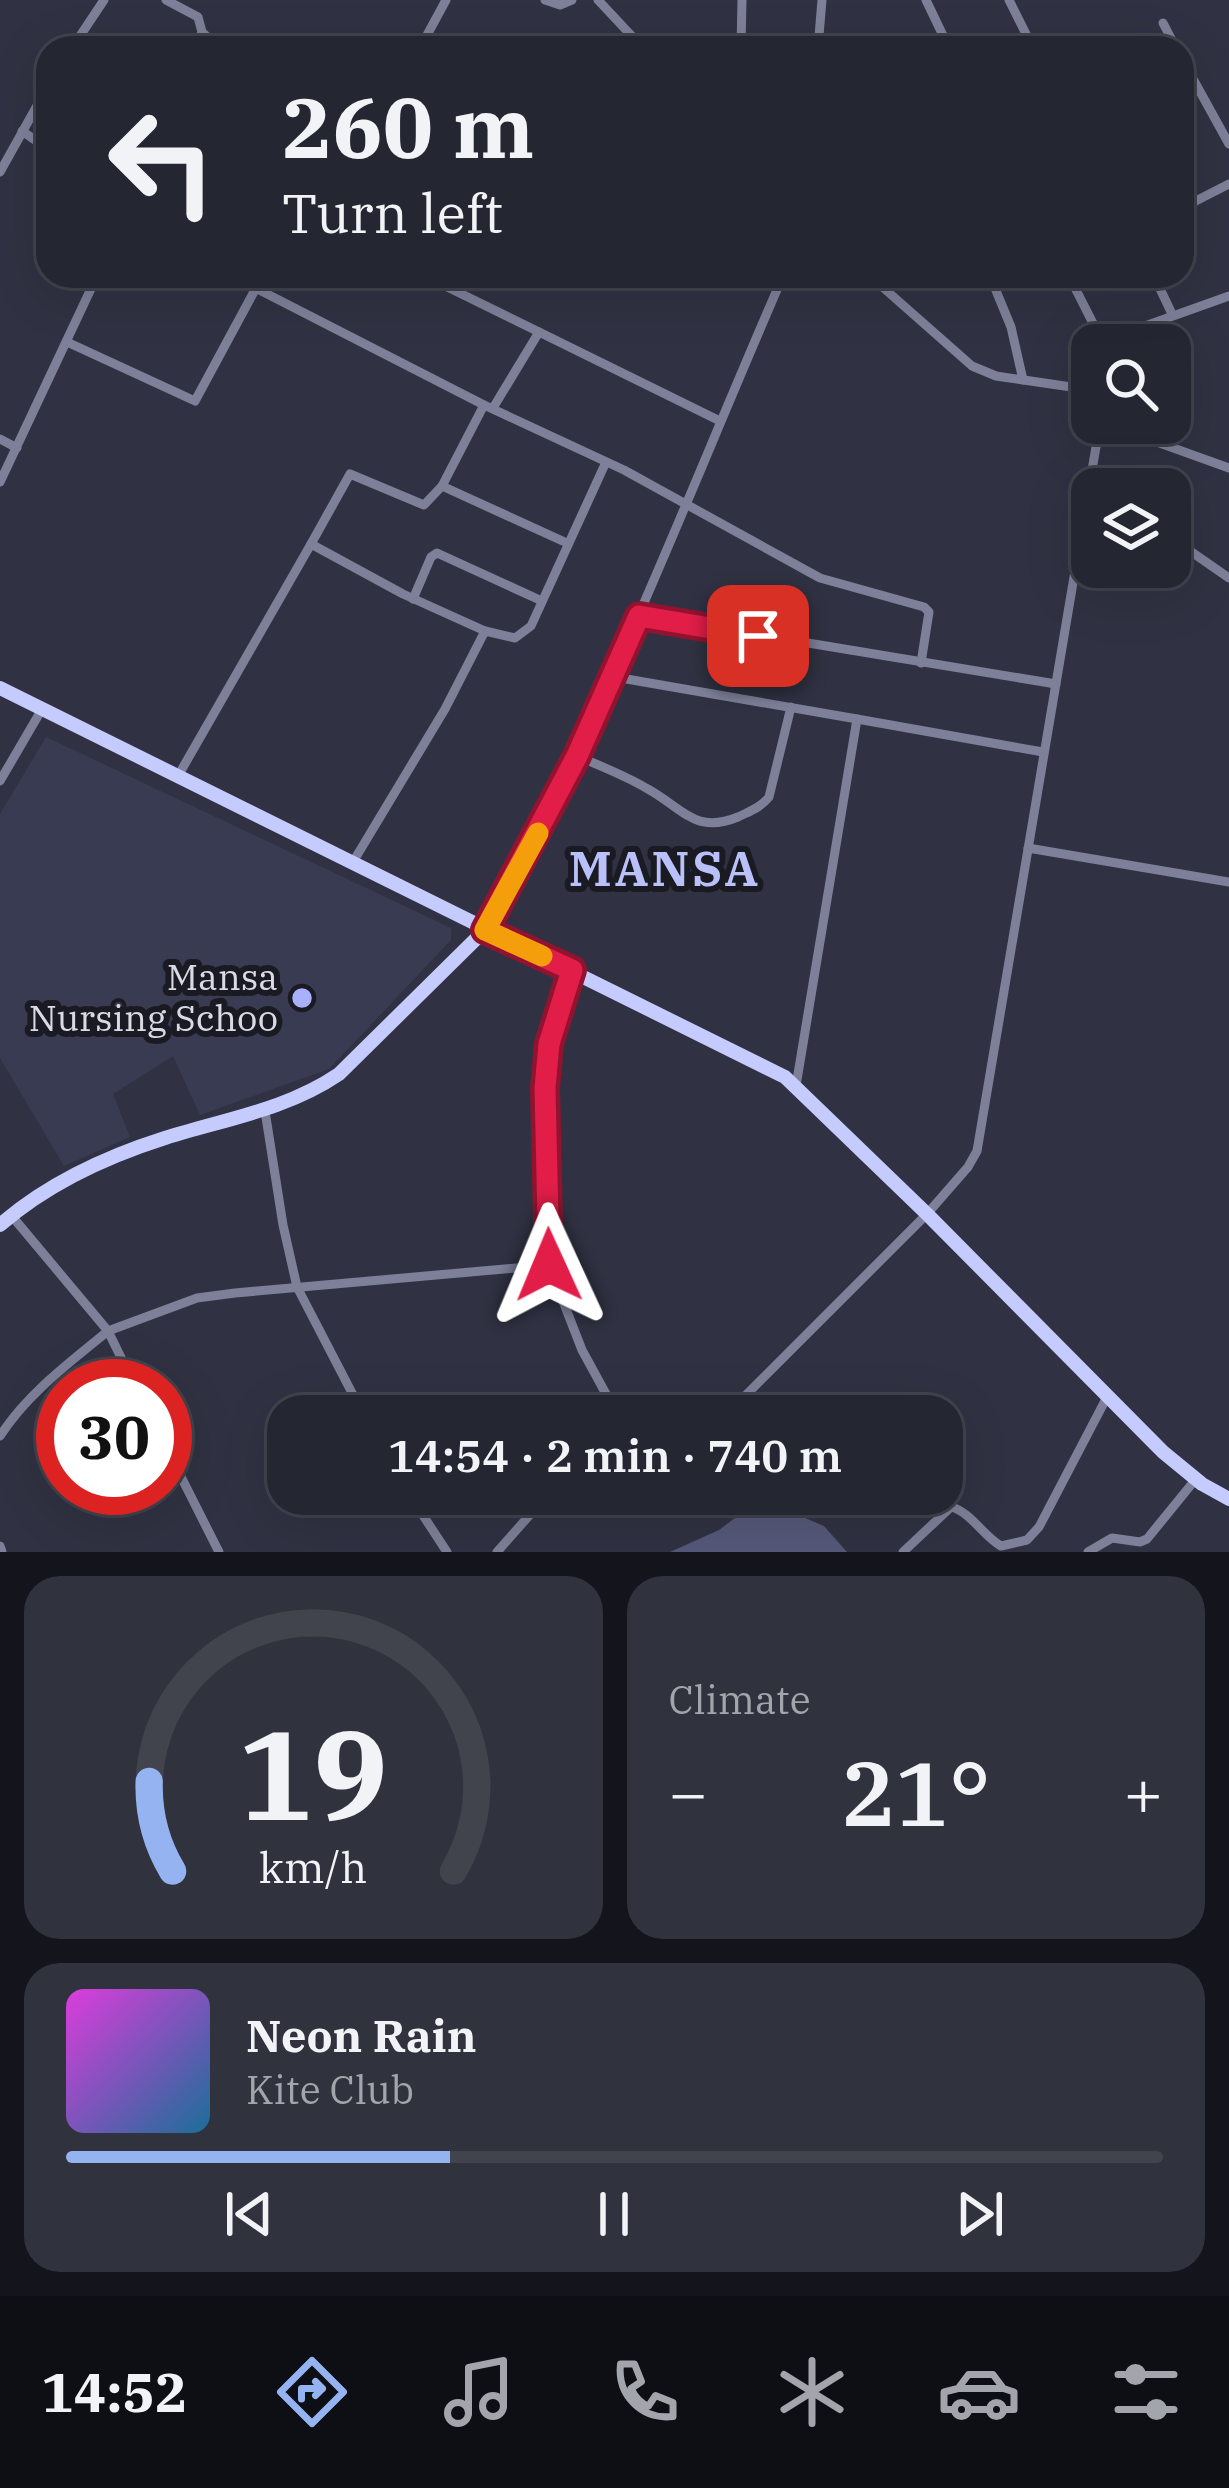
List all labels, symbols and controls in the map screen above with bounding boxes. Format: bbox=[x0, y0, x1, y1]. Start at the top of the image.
text: 260 m bbox=[282, 72, 534, 181]
icon: left bbox=[84, 84, 240, 240]
text: Turn left bbox=[282, 178, 503, 248]
map controls bbox=[1071, 324, 1191, 588]
button: search bbox=[1071, 324, 1191, 444]
button: layers bbox=[1071, 468, 1191, 588]
pin bbox=[707, 585, 809, 687]
icon: arrive bbox=[725, 603, 791, 669]
district label: MANSA bbox=[569, 837, 761, 899]
place label: Mansa Nursing Schoo bbox=[29, 953, 278, 1041]
marker: Mansa Nursing Schoo bbox=[289, 985, 315, 1011]
position arrow bbox=[486, 1202, 612, 1328]
speed limit sign: 30 bbox=[36, 1359, 192, 1515]
text: 14:54 · 2 min · 740 m bbox=[388, 1426, 842, 1484]
text: Climate bbox=[669, 1674, 811, 1725]
text: 19 bbox=[238, 1692, 388, 1854]
text: 21° bbox=[841, 1734, 991, 1851]
text: − bbox=[669, 1749, 708, 1835]
text: + bbox=[1123, 1749, 1163, 1835]
text: km/h bbox=[259, 1838, 367, 1894]
text: Neon Rain bbox=[246, 2006, 476, 2064]
text: Kite Club bbox=[246, 2064, 414, 2115]
icon: previous bbox=[216, 2181, 282, 2247]
icon: pause bbox=[581, 2181, 647, 2247]
icon: next bbox=[947, 2181, 1013, 2247]
icon: directions bbox=[270, 2350, 354, 2434]
icon: music bbox=[437, 2350, 521, 2434]
icon: phone bbox=[603, 2350, 687, 2434]
icon: climate bbox=[770, 2350, 854, 2434]
icon: car bbox=[937, 2350, 1021, 2434]
icon: filters bbox=[1104, 2350, 1188, 2434]
text: 14:52 bbox=[41, 2357, 187, 2427]

